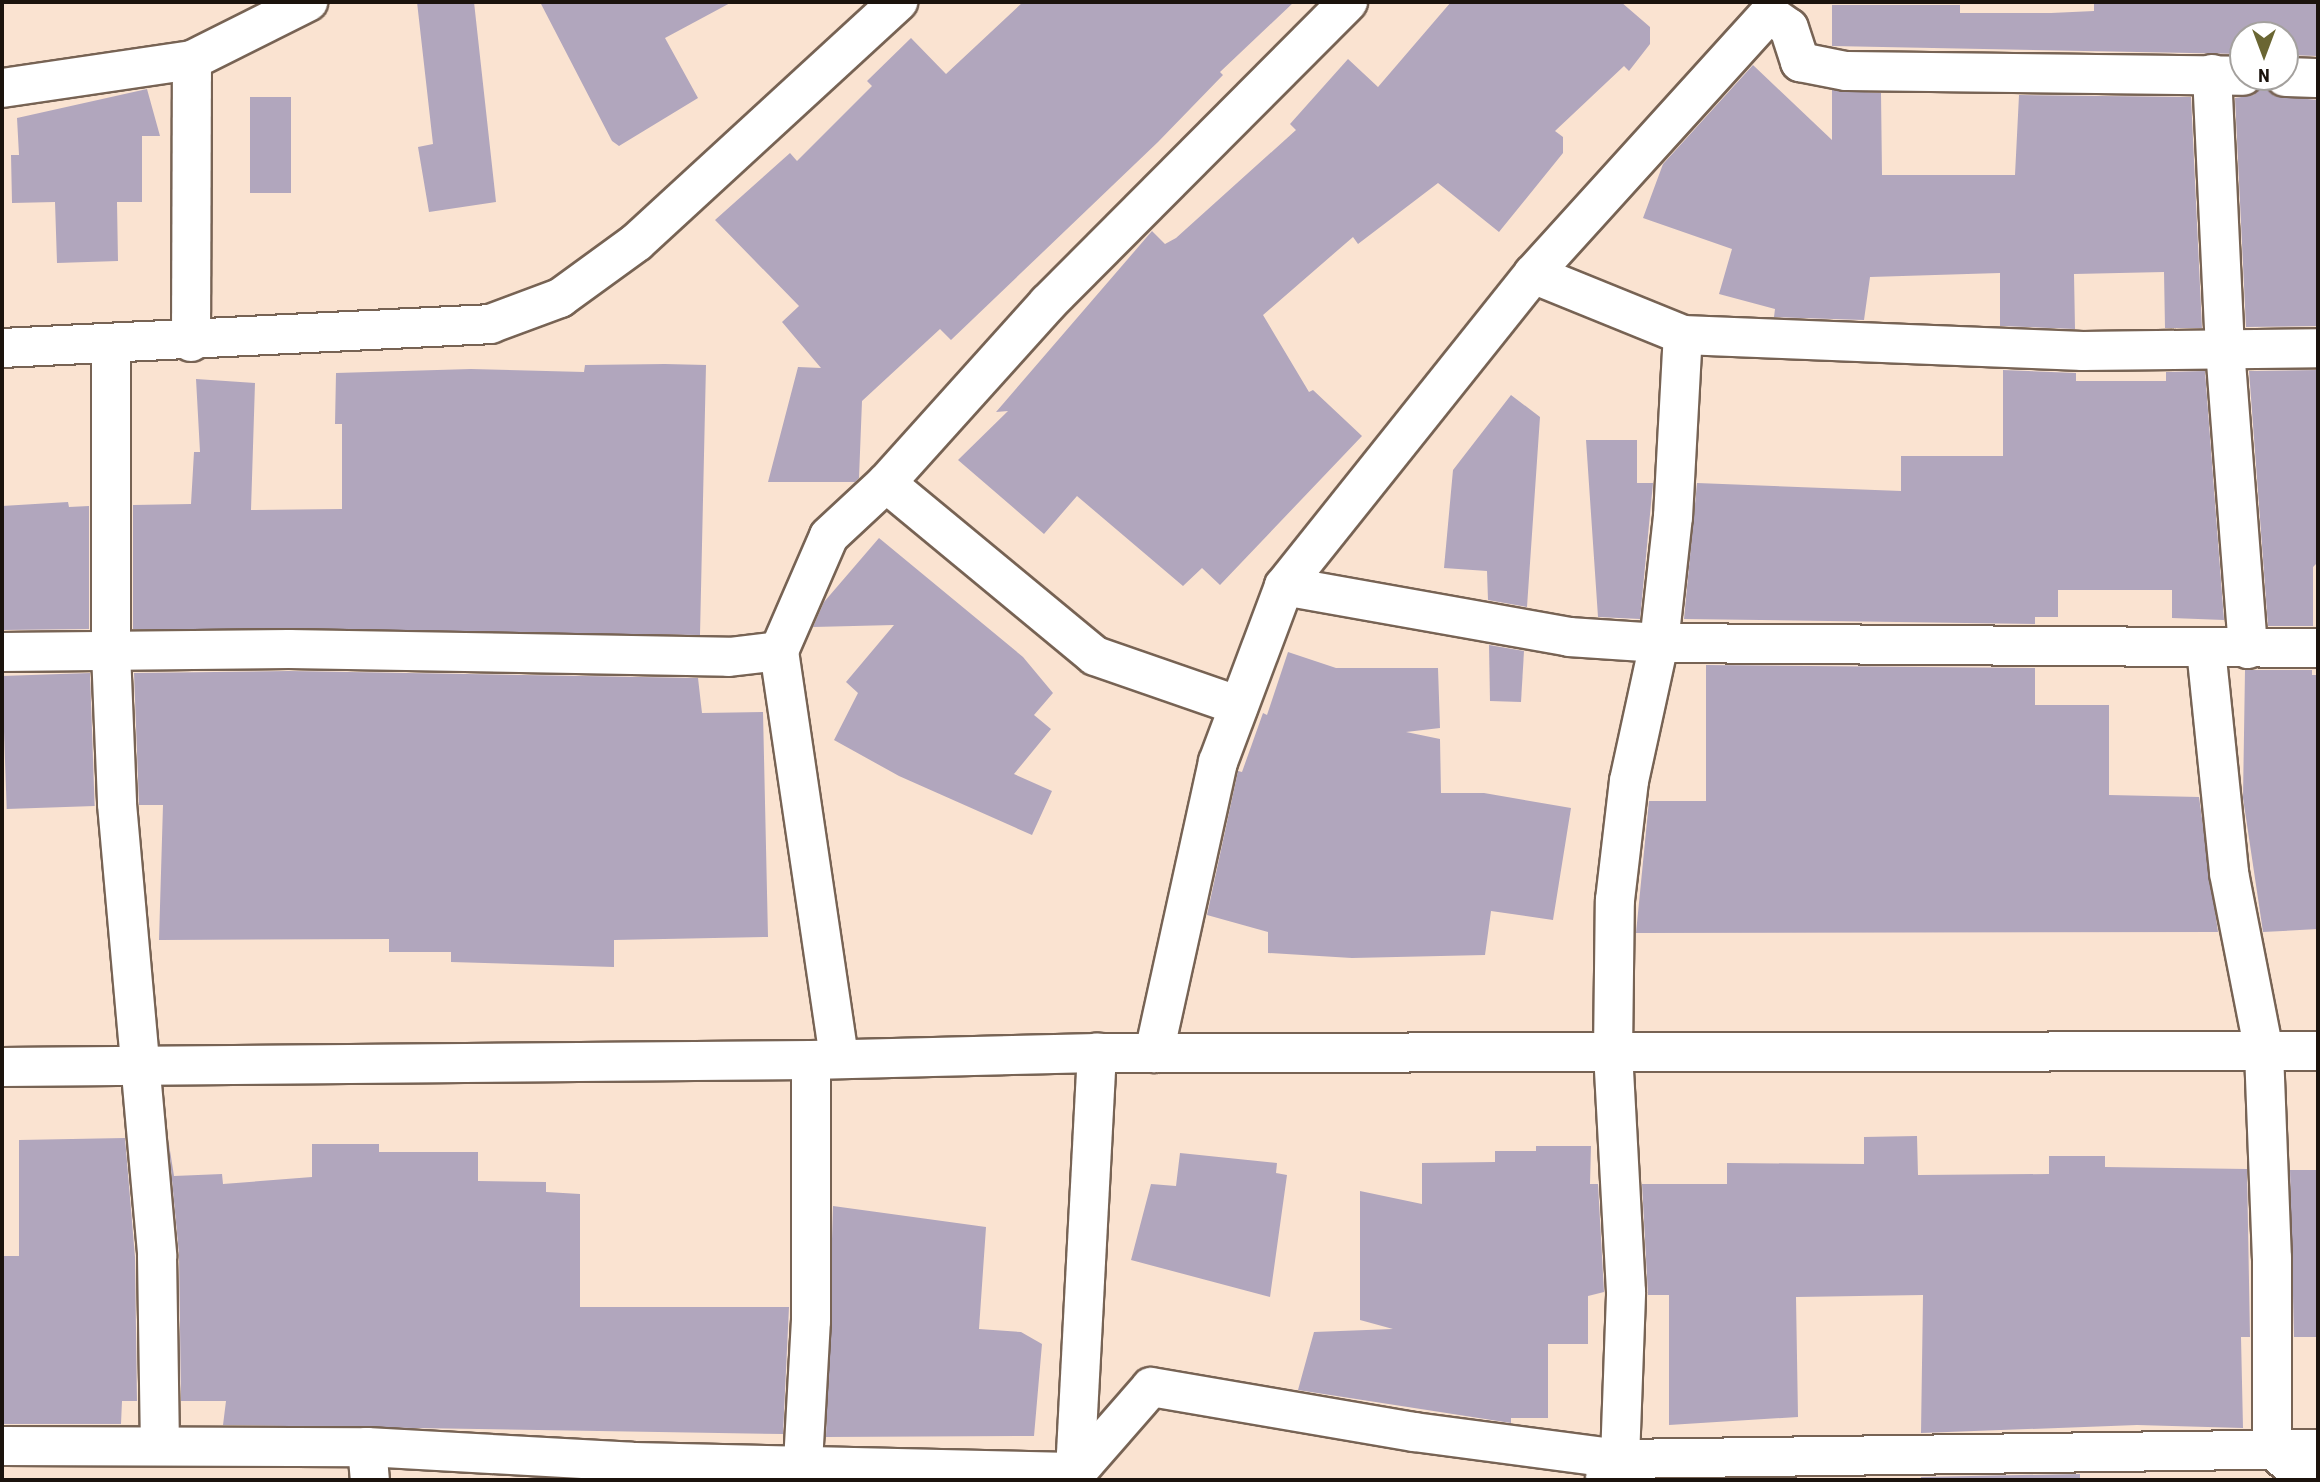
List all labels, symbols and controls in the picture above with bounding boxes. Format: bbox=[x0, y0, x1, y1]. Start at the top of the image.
north arrow bbox=[2229, 21, 2299, 91]
text: N bbox=[2258, 64, 2270, 87]

